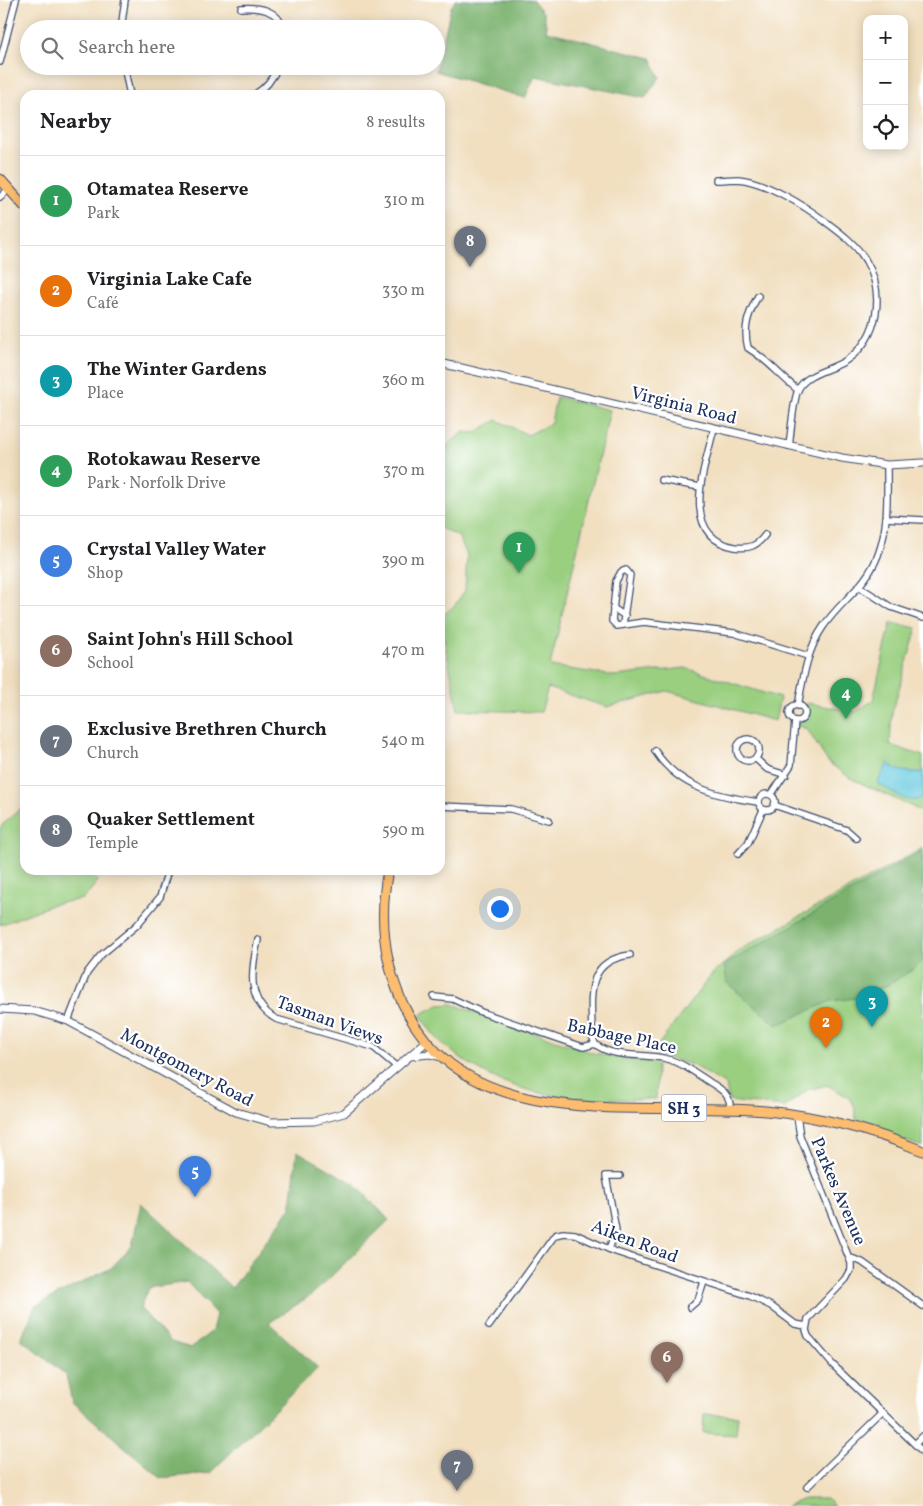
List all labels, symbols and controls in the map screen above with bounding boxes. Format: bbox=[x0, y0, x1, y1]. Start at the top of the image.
map controls bbox=[863, 15, 908, 150]
button: + bbox=[863, 15, 908, 60]
search box bbox=[20, 20, 445, 75]
icon: search bbox=[38, 34, 66, 62]
text: Search here bbox=[78, 35, 175, 61]
button: − bbox=[863, 60, 908, 105]
button: locate bbox=[863, 105, 908, 150]
text: Nearby bbox=[40, 108, 111, 137]
text: 8 results bbox=[366, 112, 425, 134]
text: Otamatea Reserve bbox=[87, 177, 248, 203]
text: 1 bbox=[53, 190, 59, 212]
text: 310 m bbox=[384, 190, 425, 212]
text: Park bbox=[87, 203, 120, 225]
pin: 8 bbox=[454, 226, 486, 267]
text: Virginia Lake Cafe bbox=[87, 267, 252, 293]
text: 2 bbox=[52, 280, 60, 302]
text: 330 m bbox=[382, 280, 425, 302]
text: Café bbox=[87, 293, 118, 315]
text: The Winter Gardens bbox=[87, 357, 267, 383]
text: 3 bbox=[52, 370, 60, 392]
text: 360 m bbox=[382, 370, 425, 392]
street label: Virginia Road bbox=[628, 381, 739, 432]
text: Place bbox=[87, 383, 124, 405]
text: Rotokawau Reserve bbox=[87, 447, 261, 473]
text: 4 bbox=[51, 460, 61, 482]
text: 370 m bbox=[383, 460, 425, 482]
text: Park · Norfolk Drive bbox=[87, 473, 226, 495]
pin: 1 bbox=[503, 532, 535, 573]
text: Crystal Valley Water bbox=[87, 537, 266, 563]
text: 5 bbox=[52, 550, 60, 572]
text: 390 m bbox=[382, 550, 425, 572]
text: Shop bbox=[87, 563, 123, 585]
text: Saint John's Hill School bbox=[87, 627, 293, 653]
text: 6 bbox=[52, 640, 60, 662]
text: 470 m bbox=[381, 640, 425, 662]
text: School bbox=[87, 653, 134, 675]
pin: 4 bbox=[830, 678, 862, 719]
text: Exclusive Brethren Church bbox=[87, 717, 327, 743]
text: 7 bbox=[52, 730, 60, 752]
text: 540 m bbox=[381, 730, 425, 752]
text: Church bbox=[87, 743, 139, 765]
text: Quaker Settlement bbox=[87, 807, 255, 833]
text: 8 bbox=[52, 820, 60, 842]
text: 590 m bbox=[382, 820, 425, 842]
text: Temple bbox=[87, 833, 138, 855]
your location bbox=[487, 896, 513, 922]
pin: 3 bbox=[856, 986, 888, 1027]
street label: Tasman Views bbox=[273, 991, 386, 1052]
pin: 2 bbox=[810, 1007, 842, 1048]
street label: Babbage Place bbox=[565, 1014, 679, 1061]
street label: Montgomery Road bbox=[115, 1023, 257, 1114]
road number: SH 3 bbox=[662, 1094, 706, 1122]
street label: Parkes Avenue bbox=[804, 1134, 872, 1249]
pin: 5 bbox=[179, 1156, 211, 1197]
street label: Aiken Road bbox=[587, 1214, 681, 1270]
pin: 6 bbox=[651, 1342, 683, 1383]
pin: 7 bbox=[441, 1450, 473, 1491]

